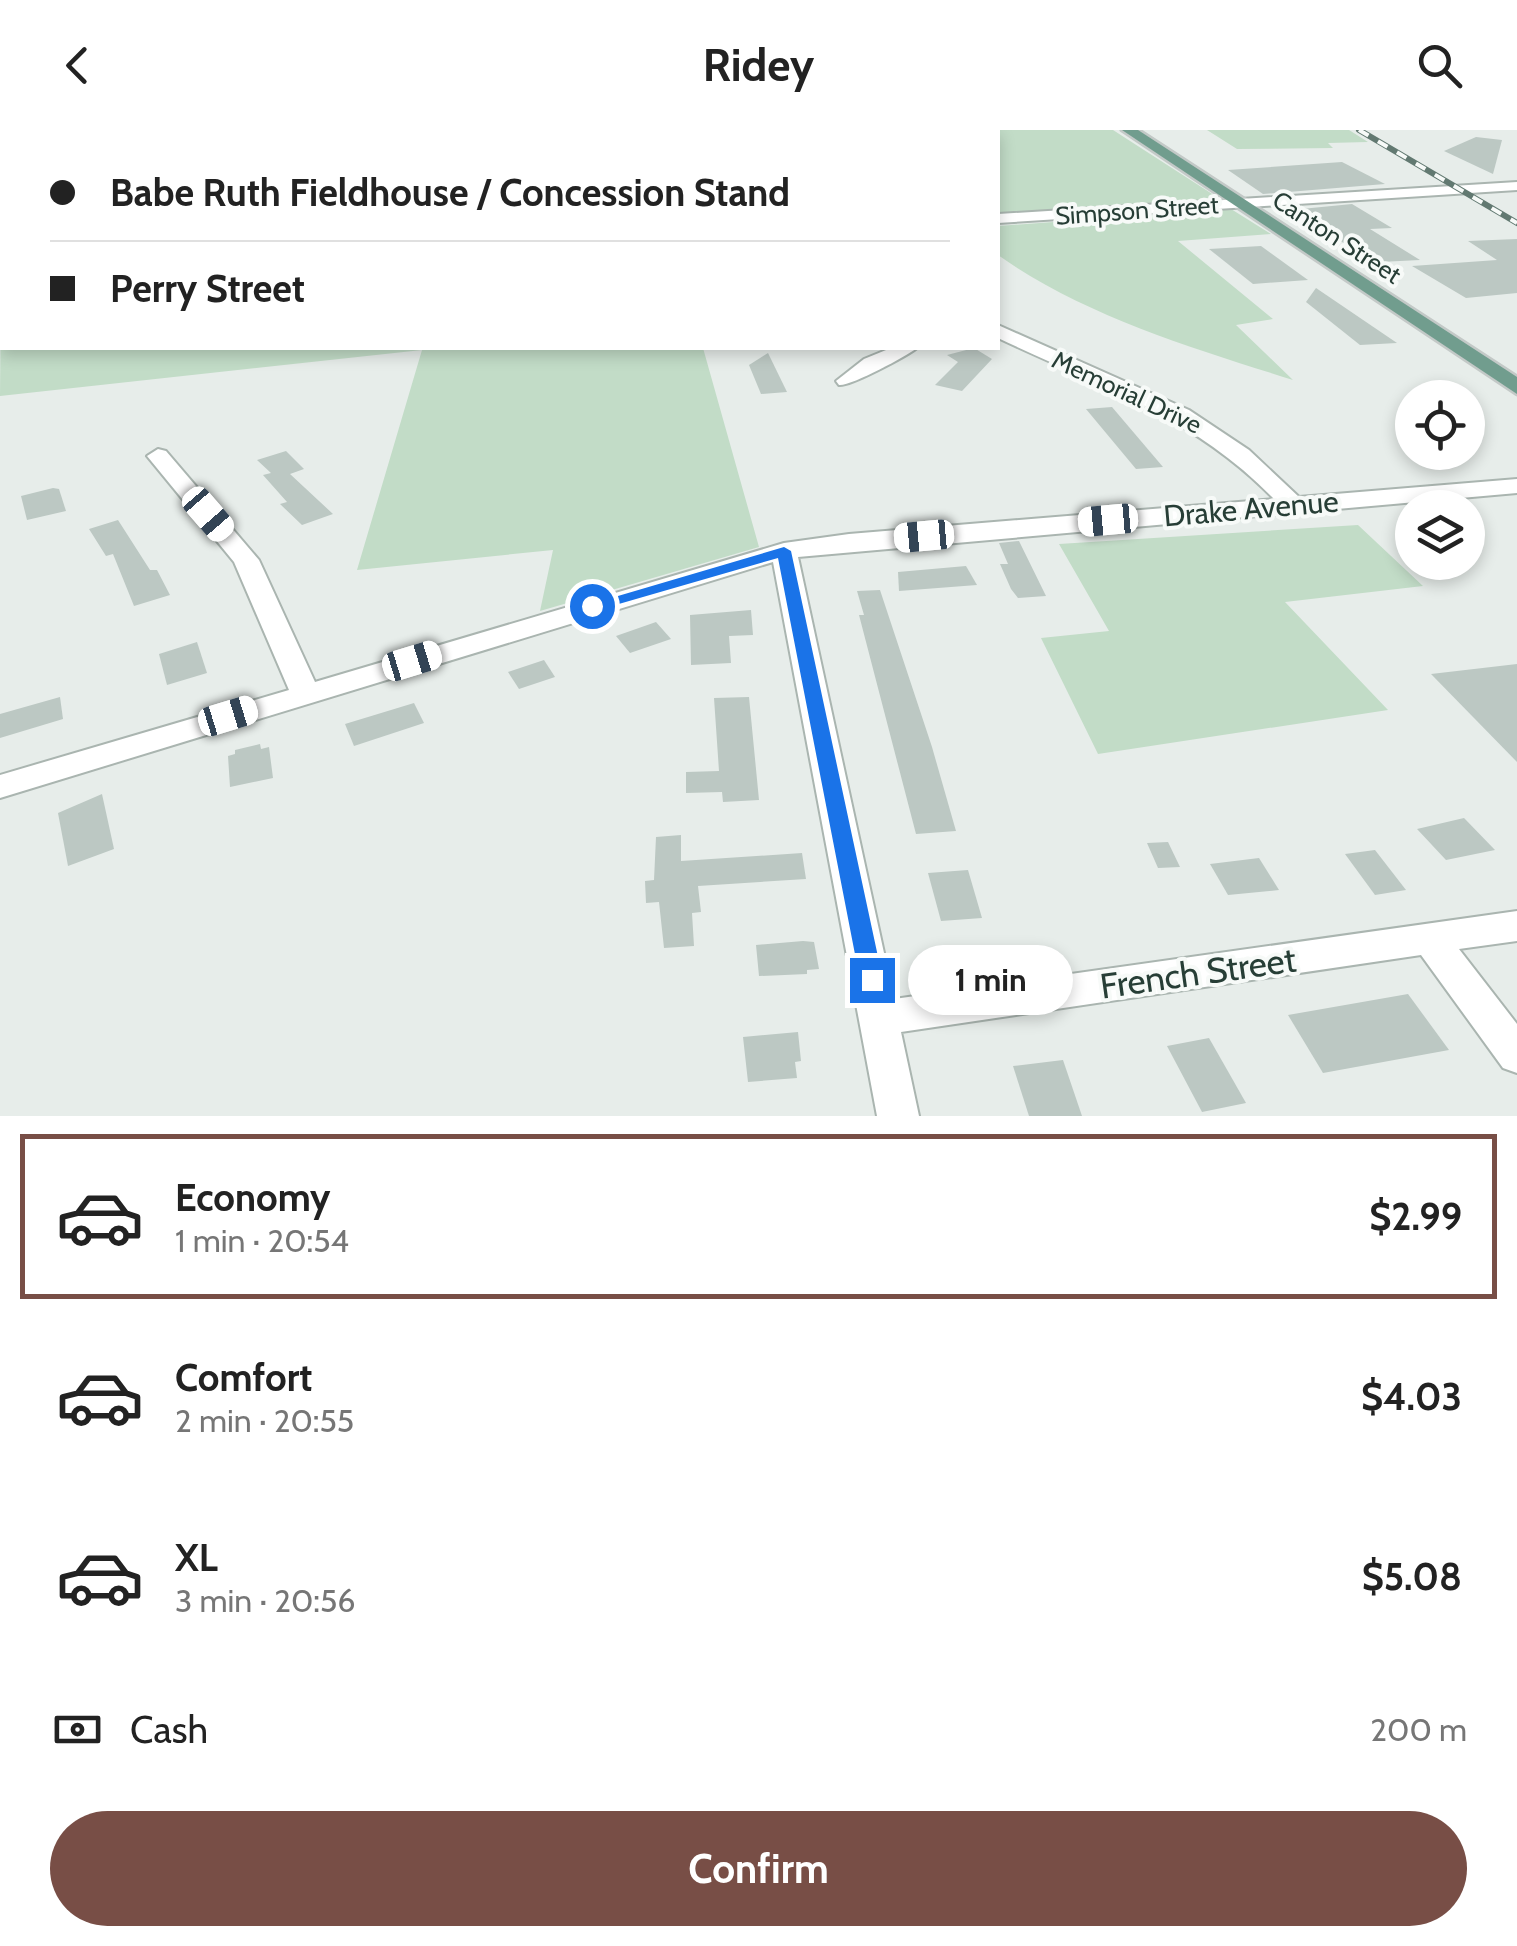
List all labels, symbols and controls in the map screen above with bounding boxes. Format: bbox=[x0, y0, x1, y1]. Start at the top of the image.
icon: back bbox=[50, 38, 105, 93]
text: Ridey bbox=[703, 38, 814, 92]
icon: search bbox=[1412, 38, 1467, 93]
text: Babe Ruth Fieldhouse / Concession Stand bbox=[110, 169, 790, 216]
street label: Canton Street bbox=[1267, 184, 1407, 290]
street label: Simpson Street bbox=[1054, 189, 1220, 231]
text: Perry Street bbox=[110, 265, 305, 312]
street label: Memorial Drive bbox=[1048, 344, 1207, 440]
map controls bbox=[1395, 380, 1485, 580]
button: locate bbox=[1395, 380, 1485, 470]
car bbox=[177, 482, 239, 546]
street label: Drake Avenue bbox=[1162, 482, 1340, 535]
button: layers bbox=[1395, 490, 1485, 580]
car bbox=[1077, 502, 1139, 538]
car bbox=[893, 518, 955, 554]
route start bbox=[570, 584, 615, 629]
car bbox=[379, 638, 445, 684]
car bbox=[195, 693, 261, 739]
street label: French Street bbox=[1097, 937, 1299, 1008]
callout: 1 min bbox=[907, 945, 1072, 1015]
route end bbox=[850, 958, 895, 1003]
text: 1 min bbox=[954, 960, 1027, 999]
icon: car bbox=[55, 1172, 145, 1262]
text: Economy bbox=[175, 1174, 330, 1221]
text: $2.99 bbox=[1369, 1193, 1462, 1240]
text: 1 min · 20:54 bbox=[175, 1221, 349, 1260]
icon: car bbox=[55, 1352, 145, 1442]
text: Comfort bbox=[175, 1354, 312, 1401]
text: $4.03 bbox=[1361, 1373, 1462, 1420]
text: 2 min · 20:55 bbox=[175, 1401, 354, 1440]
icon: car bbox=[55, 1532, 145, 1622]
text: XL bbox=[175, 1534, 218, 1581]
text: $5.08 bbox=[1362, 1553, 1462, 1600]
text: 3 min · 20:56 bbox=[175, 1581, 356, 1620]
icon: cash bbox=[50, 1702, 105, 1757]
text: Cash bbox=[130, 1706, 208, 1753]
text: 200 m bbox=[1370, 1710, 1467, 1749]
button: Confirm bbox=[50, 1811, 1467, 1926]

